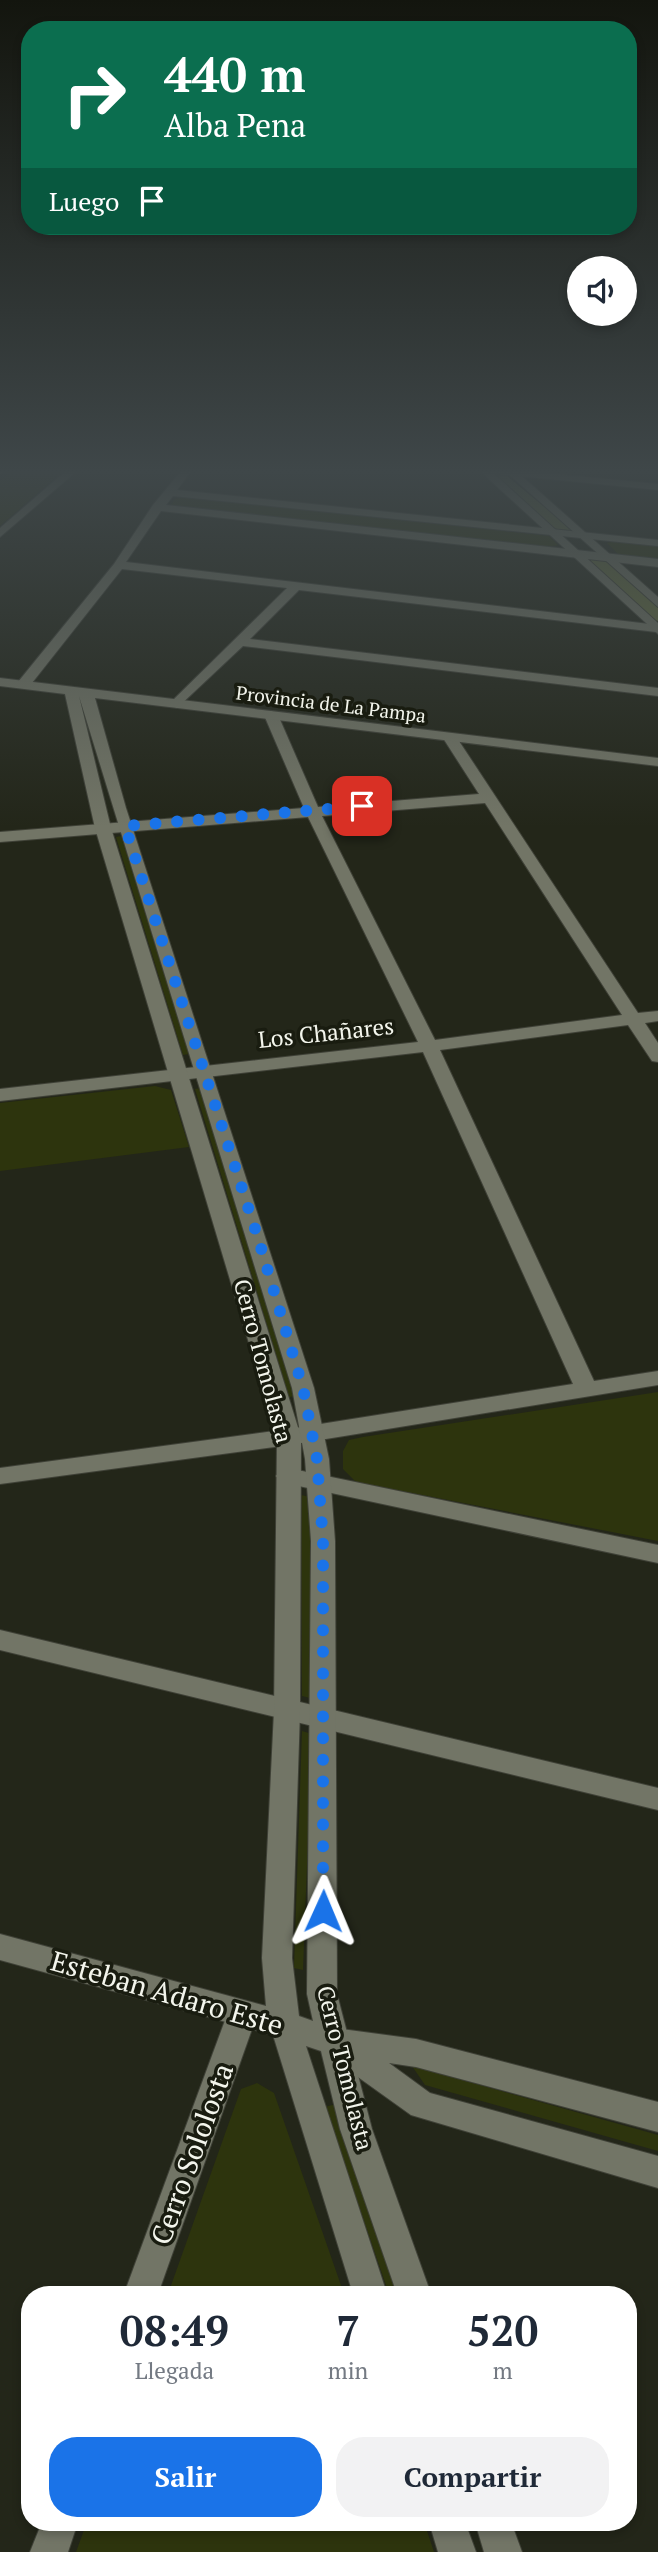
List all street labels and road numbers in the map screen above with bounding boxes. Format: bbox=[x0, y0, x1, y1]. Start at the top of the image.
street label: Provincia de La Pampa bbox=[235, 679, 428, 728]
street label: Los Chañares bbox=[256, 1010, 395, 1055]
street label: Cerro Tomolasta bbox=[227, 1275, 300, 1447]
street label: Esteban Adaro Este bbox=[47, 1942, 288, 2043]
street label: Cerro Tomolasta bbox=[310, 1982, 381, 2154]
street label: Cerro Sololosta bbox=[142, 2058, 241, 2250]

